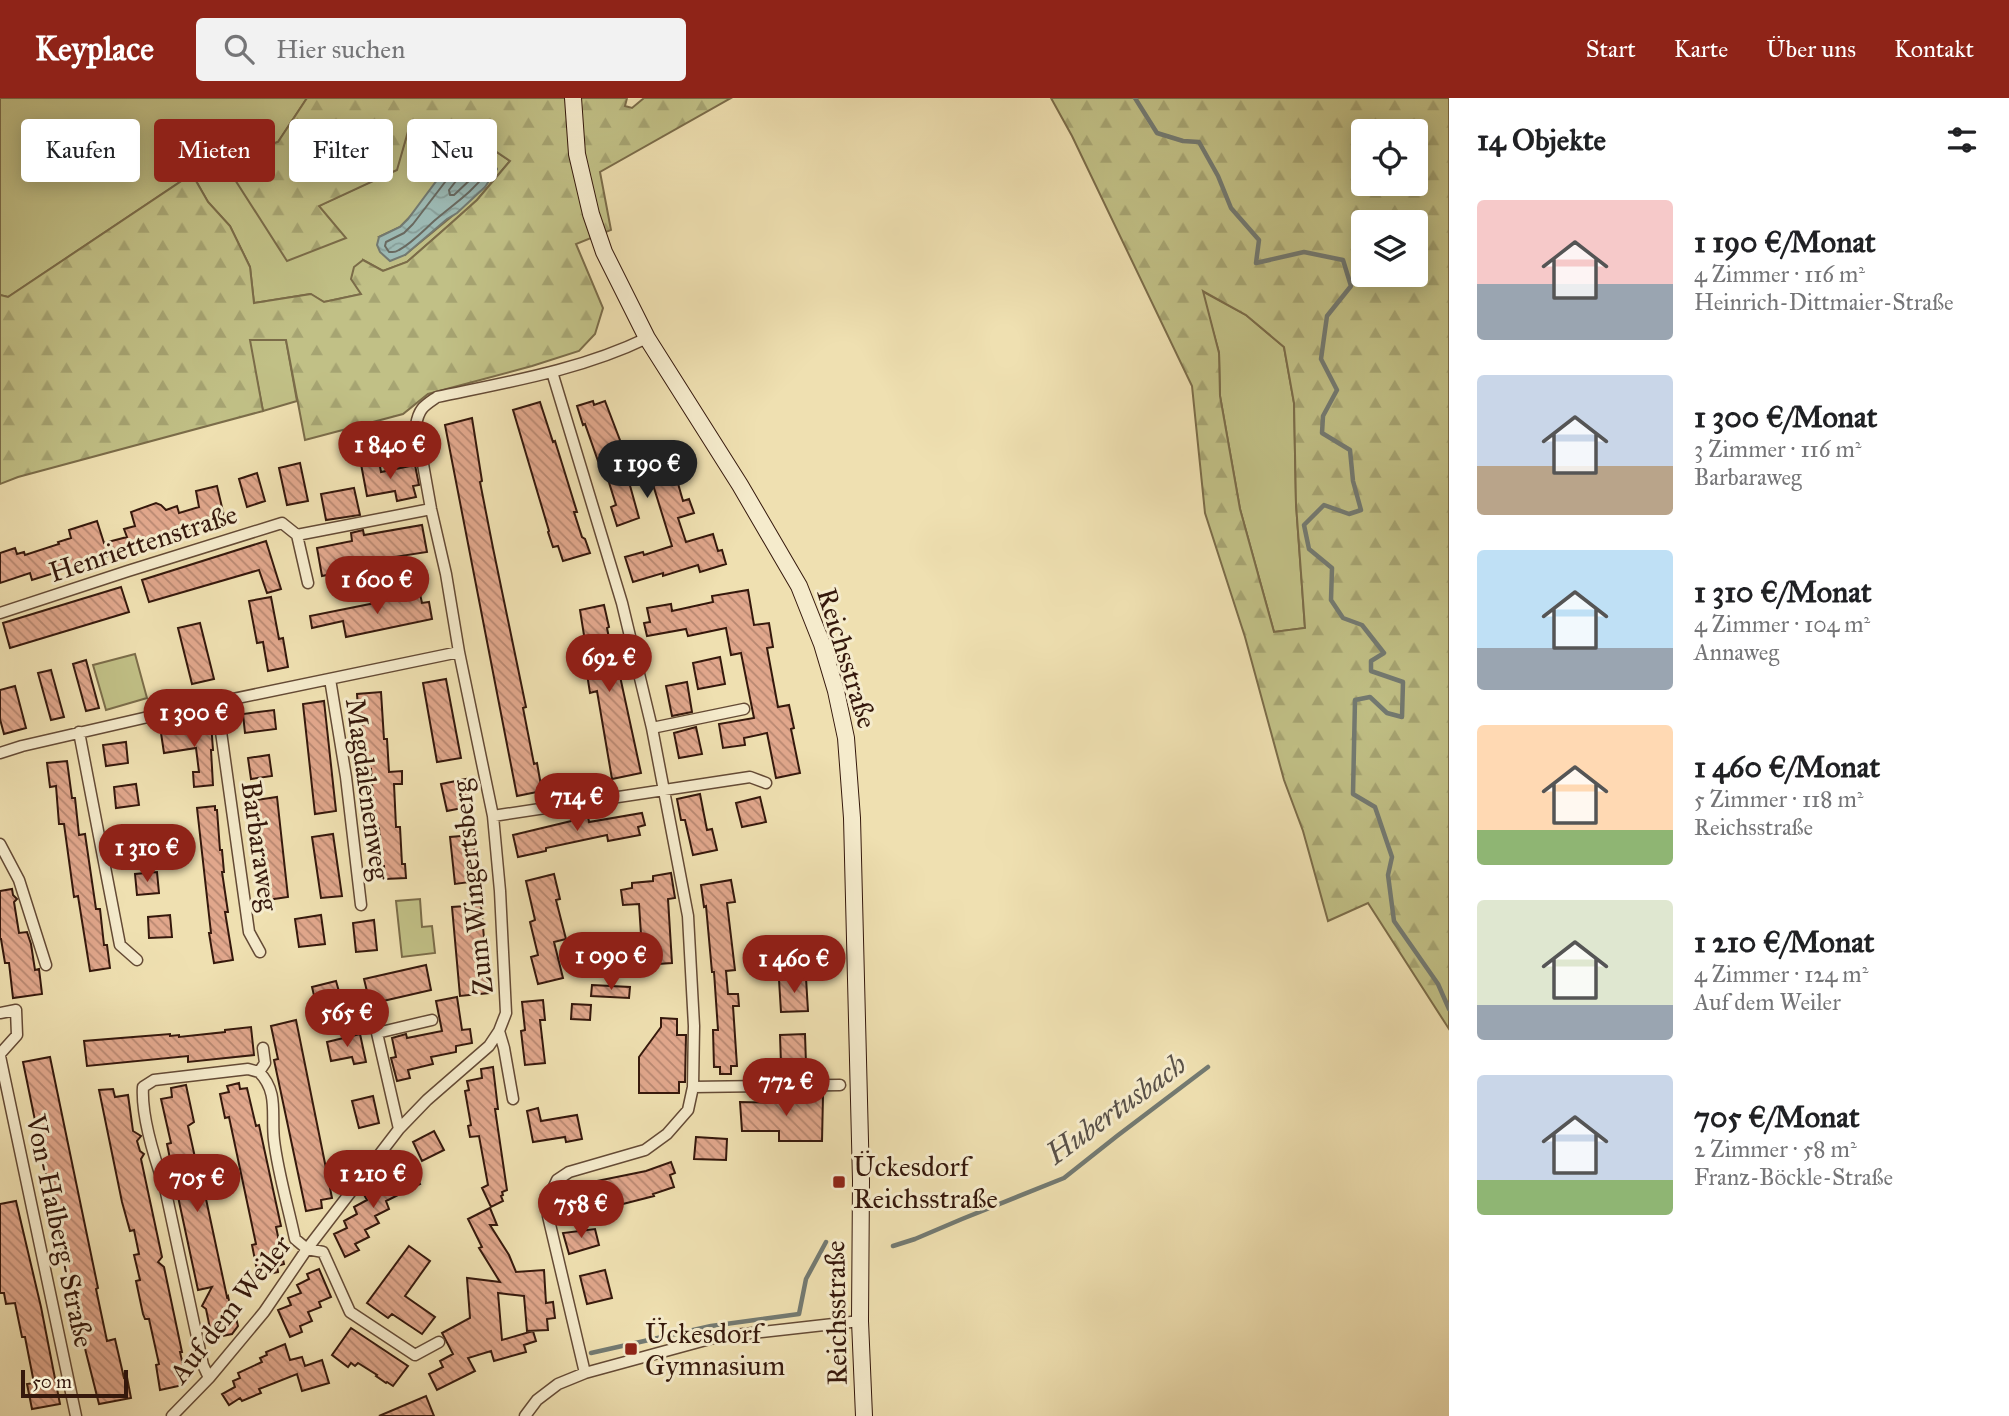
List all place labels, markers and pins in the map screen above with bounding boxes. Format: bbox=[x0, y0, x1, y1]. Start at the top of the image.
pin: 1 840 € bbox=[325, 422, 455, 481]
pin: 1 190 € bbox=[582, 440, 712, 500]
pin: 1 600 € bbox=[312, 556, 442, 616]
pin: 692 € bbox=[560, 634, 658, 694]
pin: 1 300 € bbox=[129, 690, 259, 749]
pin: 714 € bbox=[528, 774, 626, 833]
pin: 1 310 € bbox=[82, 824, 212, 884]
pin: 1 090 € bbox=[546, 932, 676, 992]
pin: 1 460 € bbox=[729, 936, 859, 995]
pin: 565 € bbox=[298, 990, 396, 1049]
pin: 772 € bbox=[737, 1058, 835, 1118]
place label: Ückesdorf Reichsstraße bbox=[853, 1149, 998, 1216]
pin: 1 210 € bbox=[308, 1150, 438, 1210]
pin: 705 € bbox=[148, 1154, 246, 1214]
marker: Ückesdorf Reichsstraße bbox=[831, 1174, 847, 1190]
pin: 758 € bbox=[532, 1180, 630, 1240]
place label: Ückesdorf Gymnasium bbox=[645, 1316, 785, 1383]
marker: Ückesdorf Gymnasium bbox=[623, 1341, 639, 1357]

